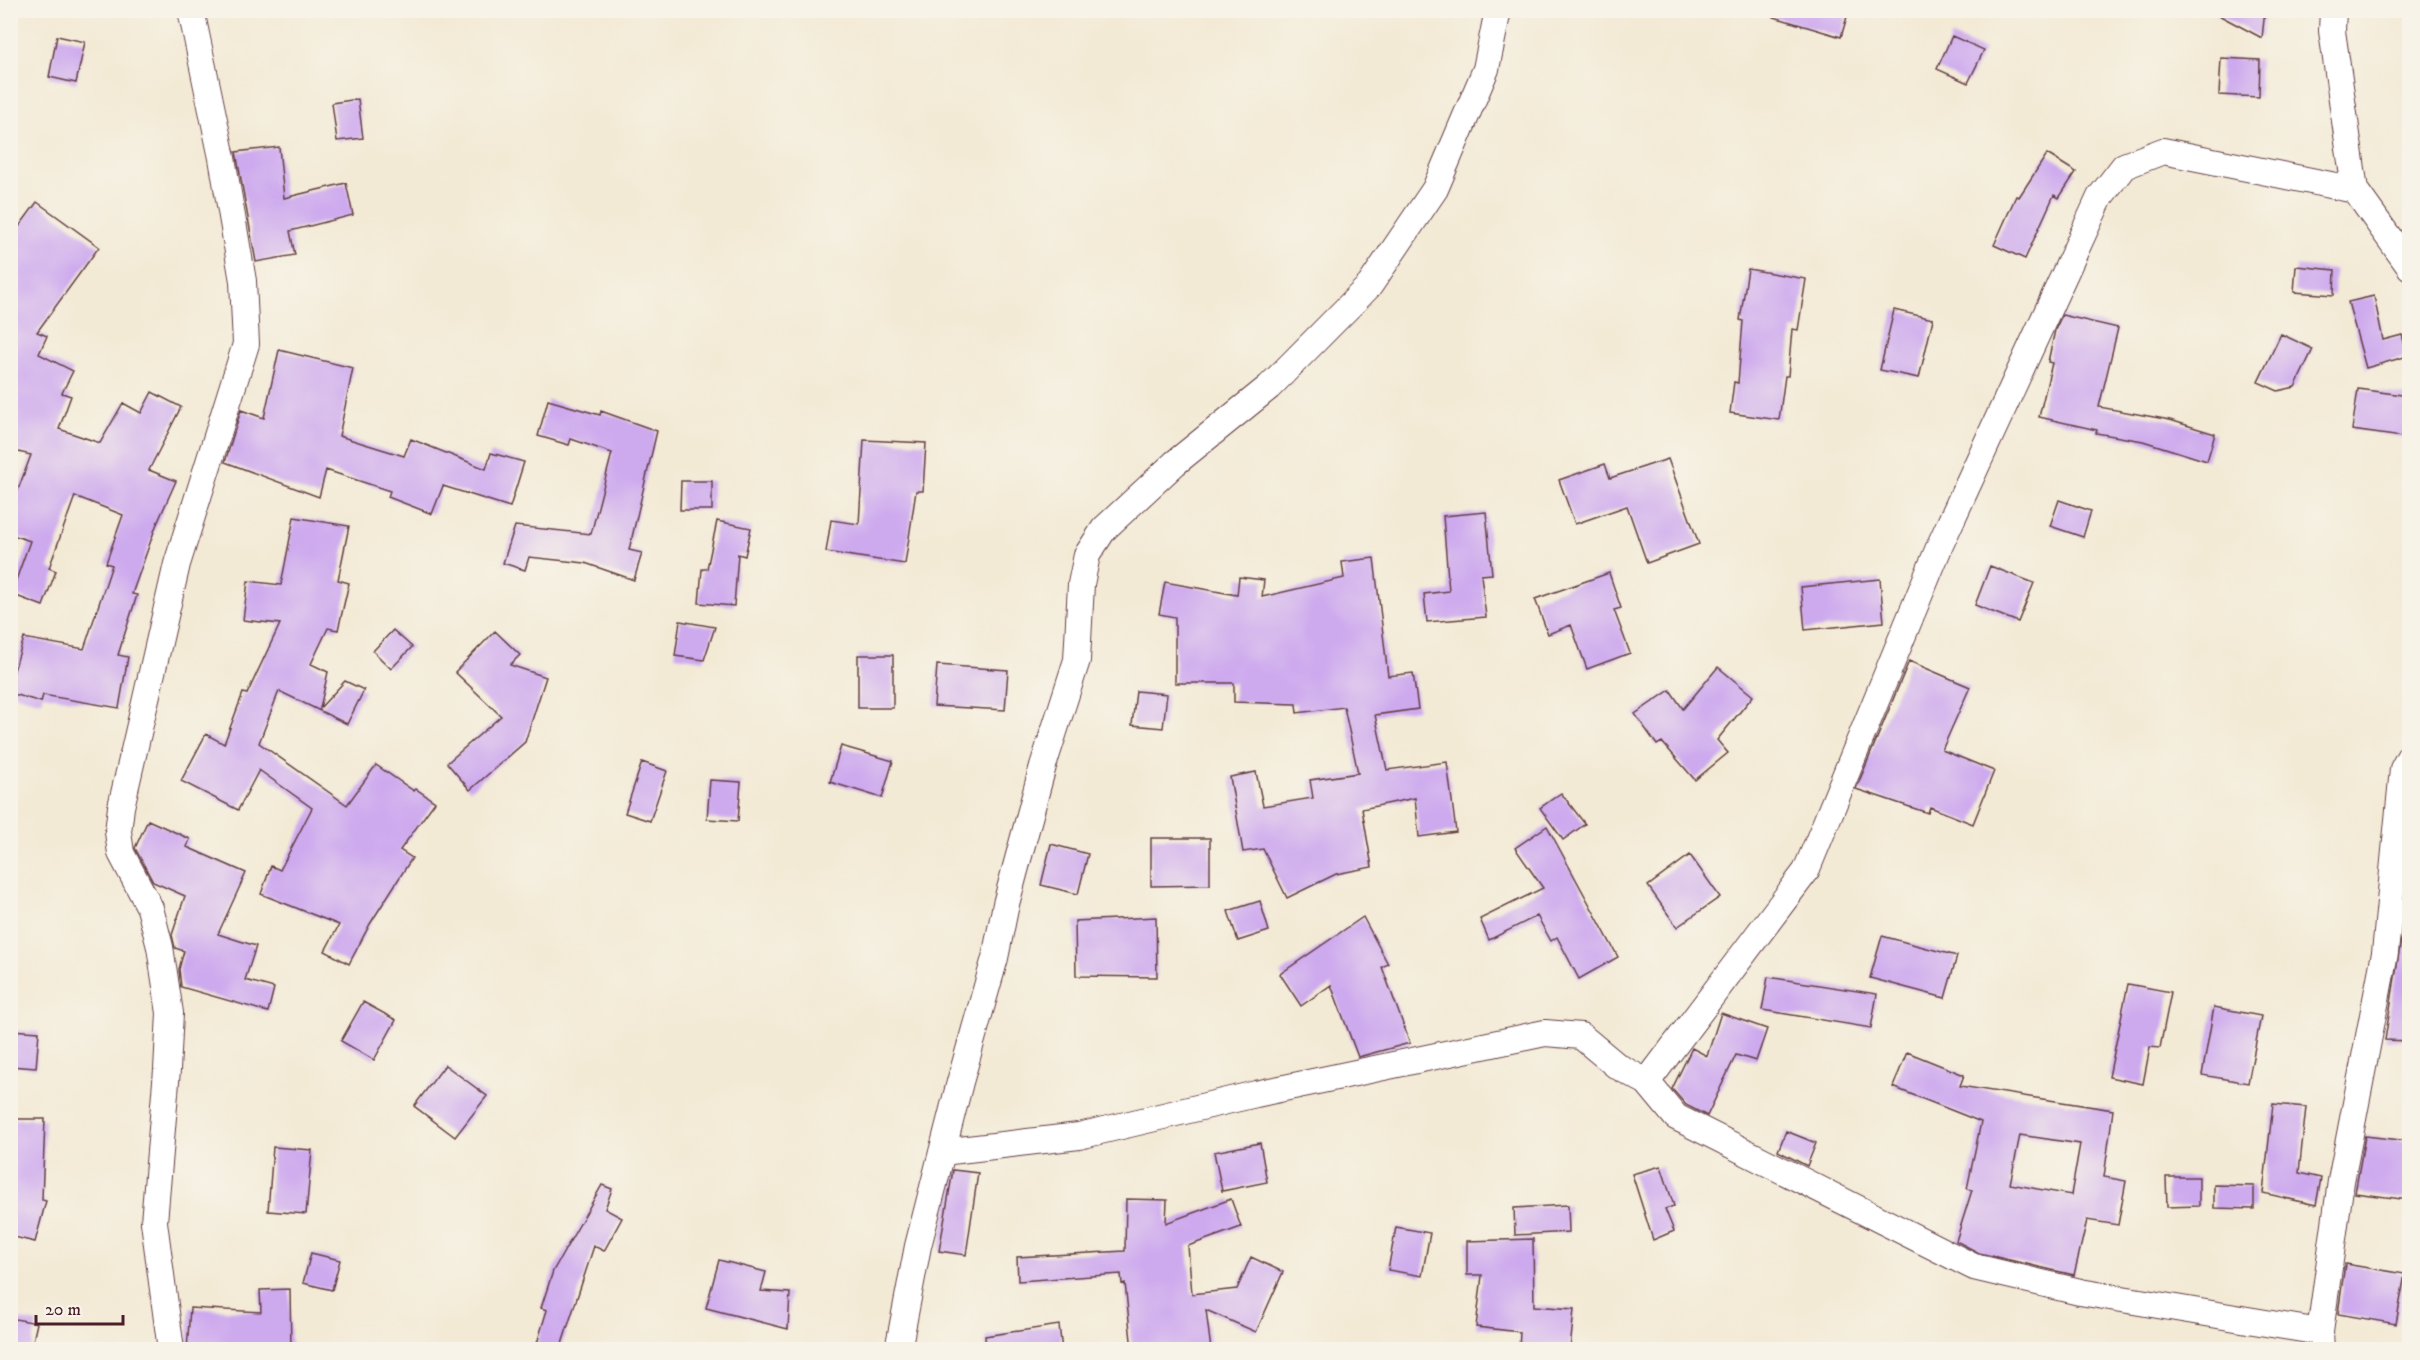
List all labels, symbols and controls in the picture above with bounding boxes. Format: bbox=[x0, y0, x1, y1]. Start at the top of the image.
scale bar bbox=[36, 1288, 123, 1326]
text: 20 m bbox=[45, 1299, 81, 1321]

